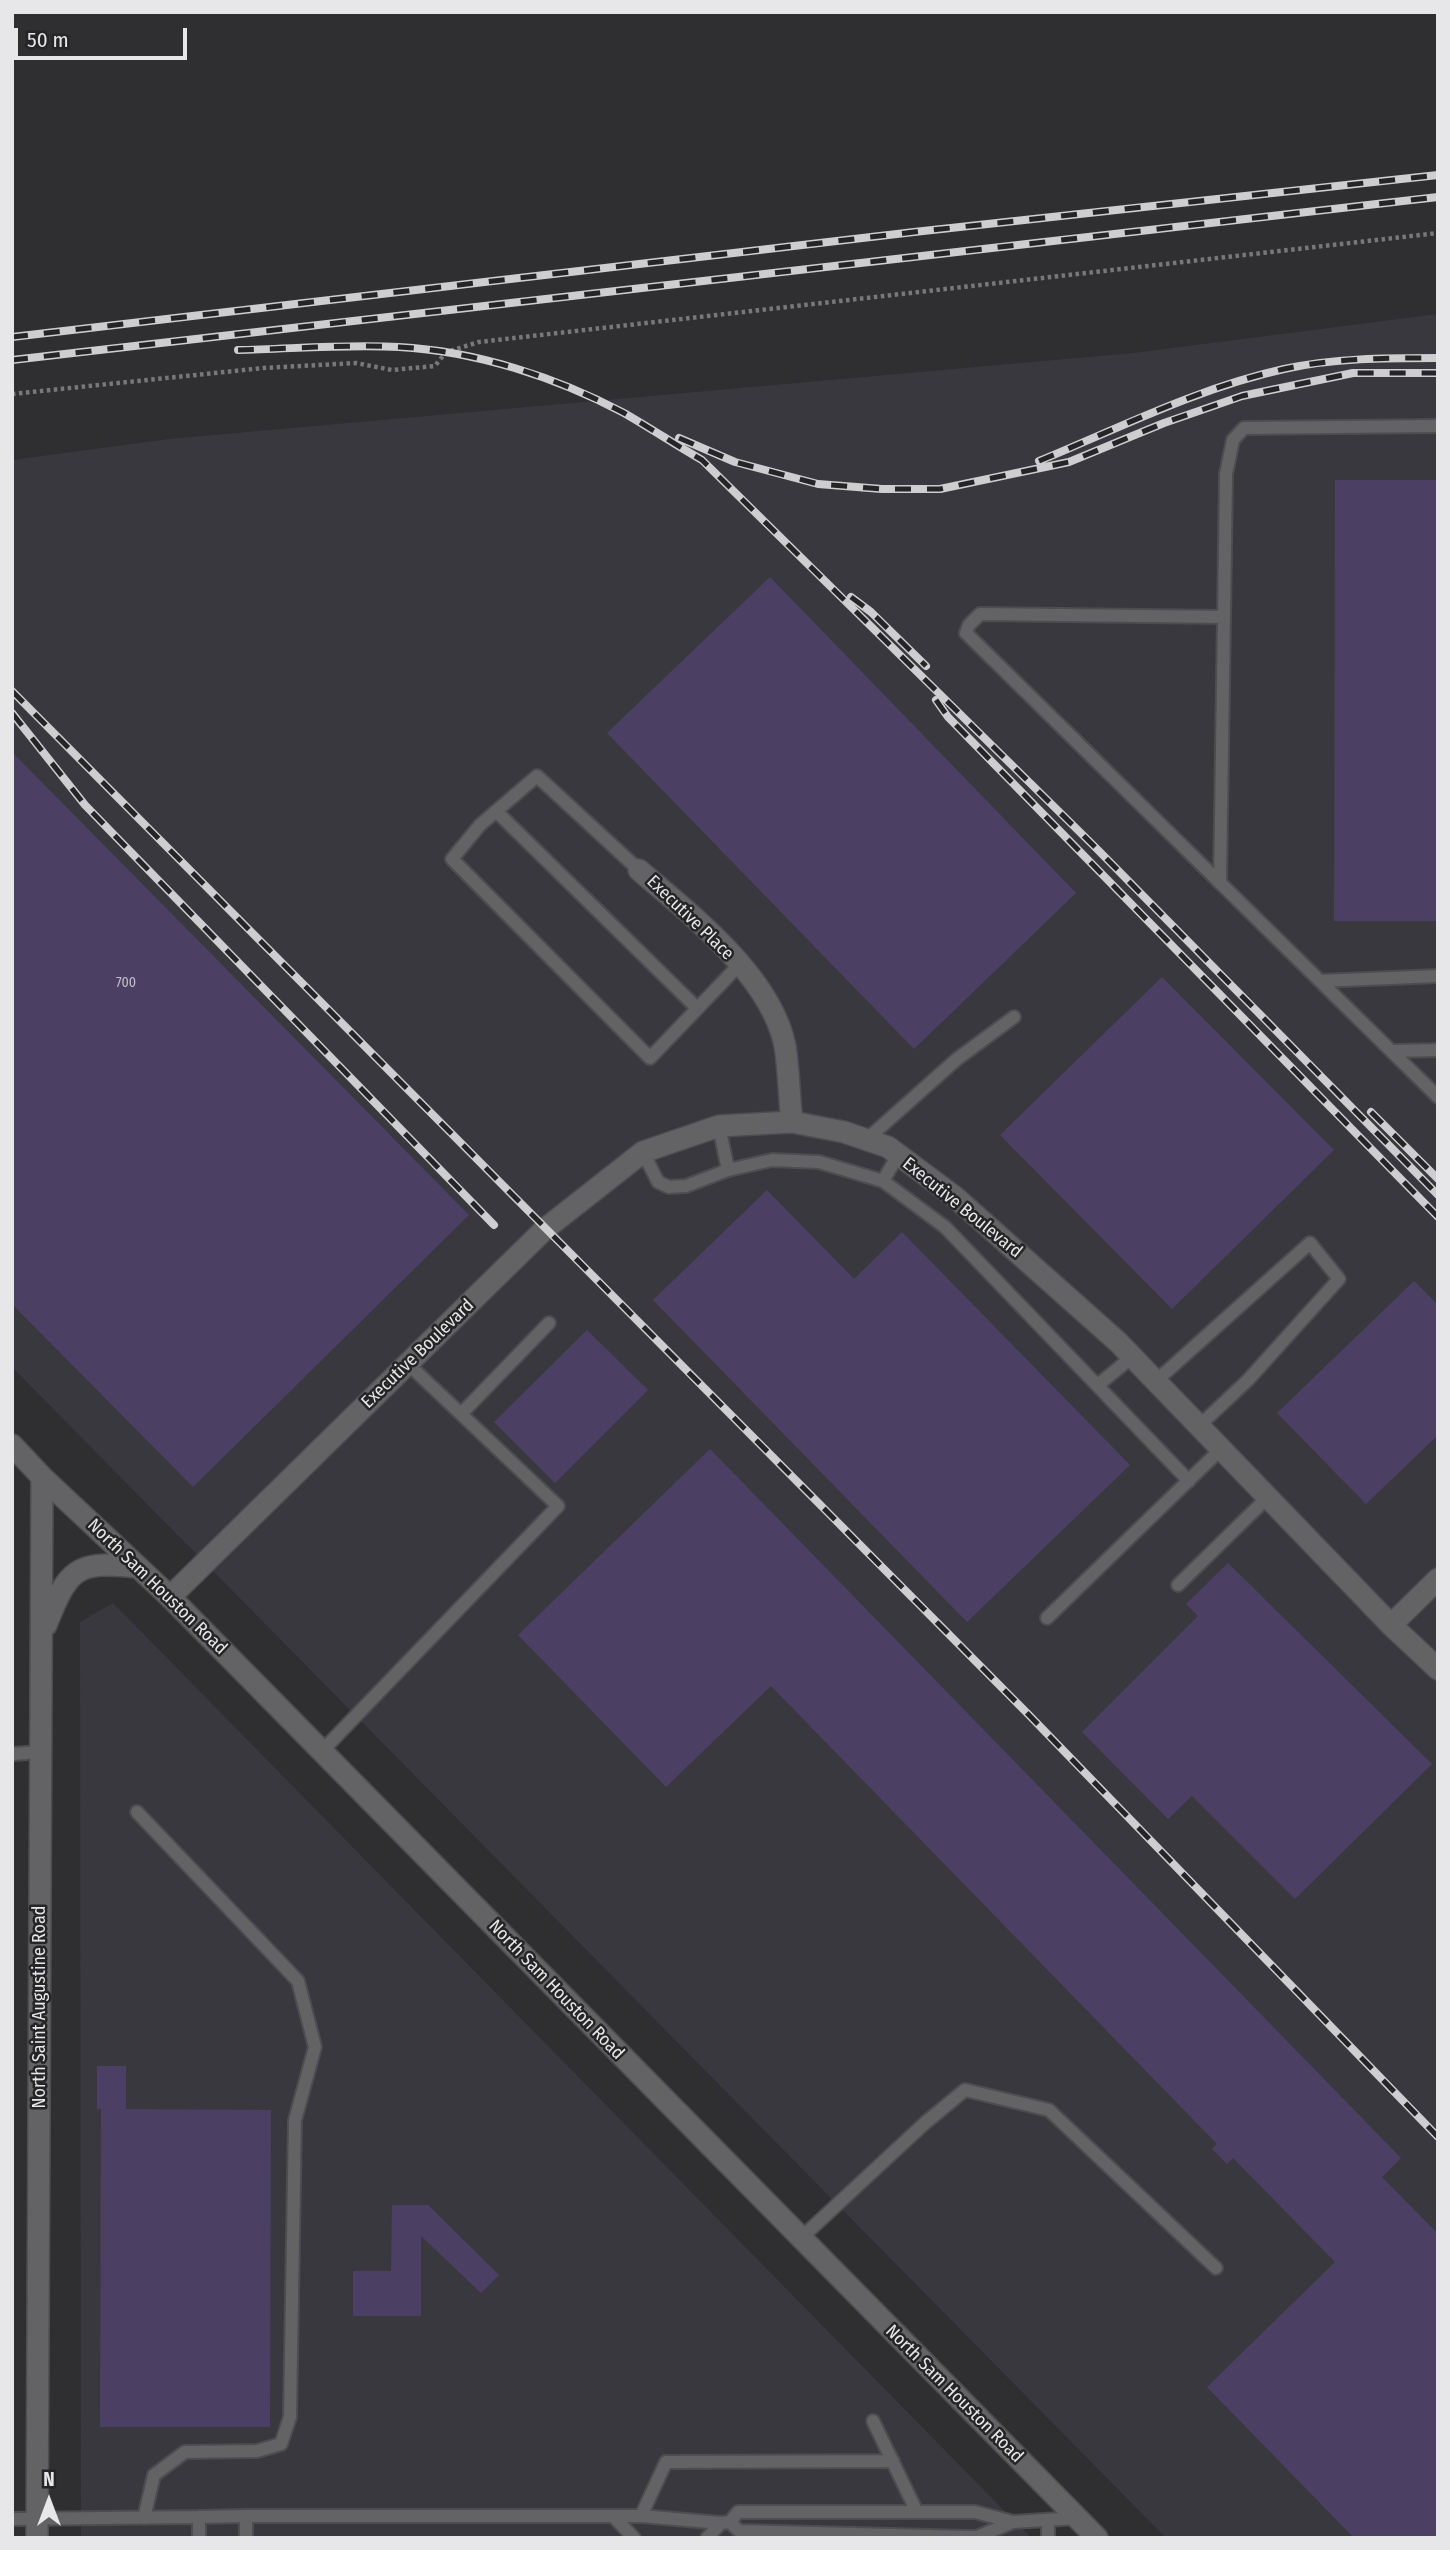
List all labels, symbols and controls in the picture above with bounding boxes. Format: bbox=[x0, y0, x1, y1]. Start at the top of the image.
scale bar bbox=[18, 14, 191, 58]
text: 50 m bbox=[27, 27, 69, 53]
street label: Executive Place bbox=[642, 871, 738, 965]
house number: 700 bbox=[116, 975, 136, 991]
street label: Executive Boulevard bbox=[898, 1153, 1026, 1263]
street label: Executive Boulevard bbox=[357, 1295, 479, 1413]
street label: North Sam Houston Road bbox=[83, 1515, 231, 1659]
street label: North Saint Augustine Road bbox=[29, 1906, 51, 2108]
street label: North Sam Houston Road bbox=[484, 1916, 628, 2064]
street label: North Sam Houston Road bbox=[881, 2321, 1027, 2467]
north arrow bbox=[14, 2466, 84, 2536]
text: N bbox=[43, 2468, 55, 2491]

